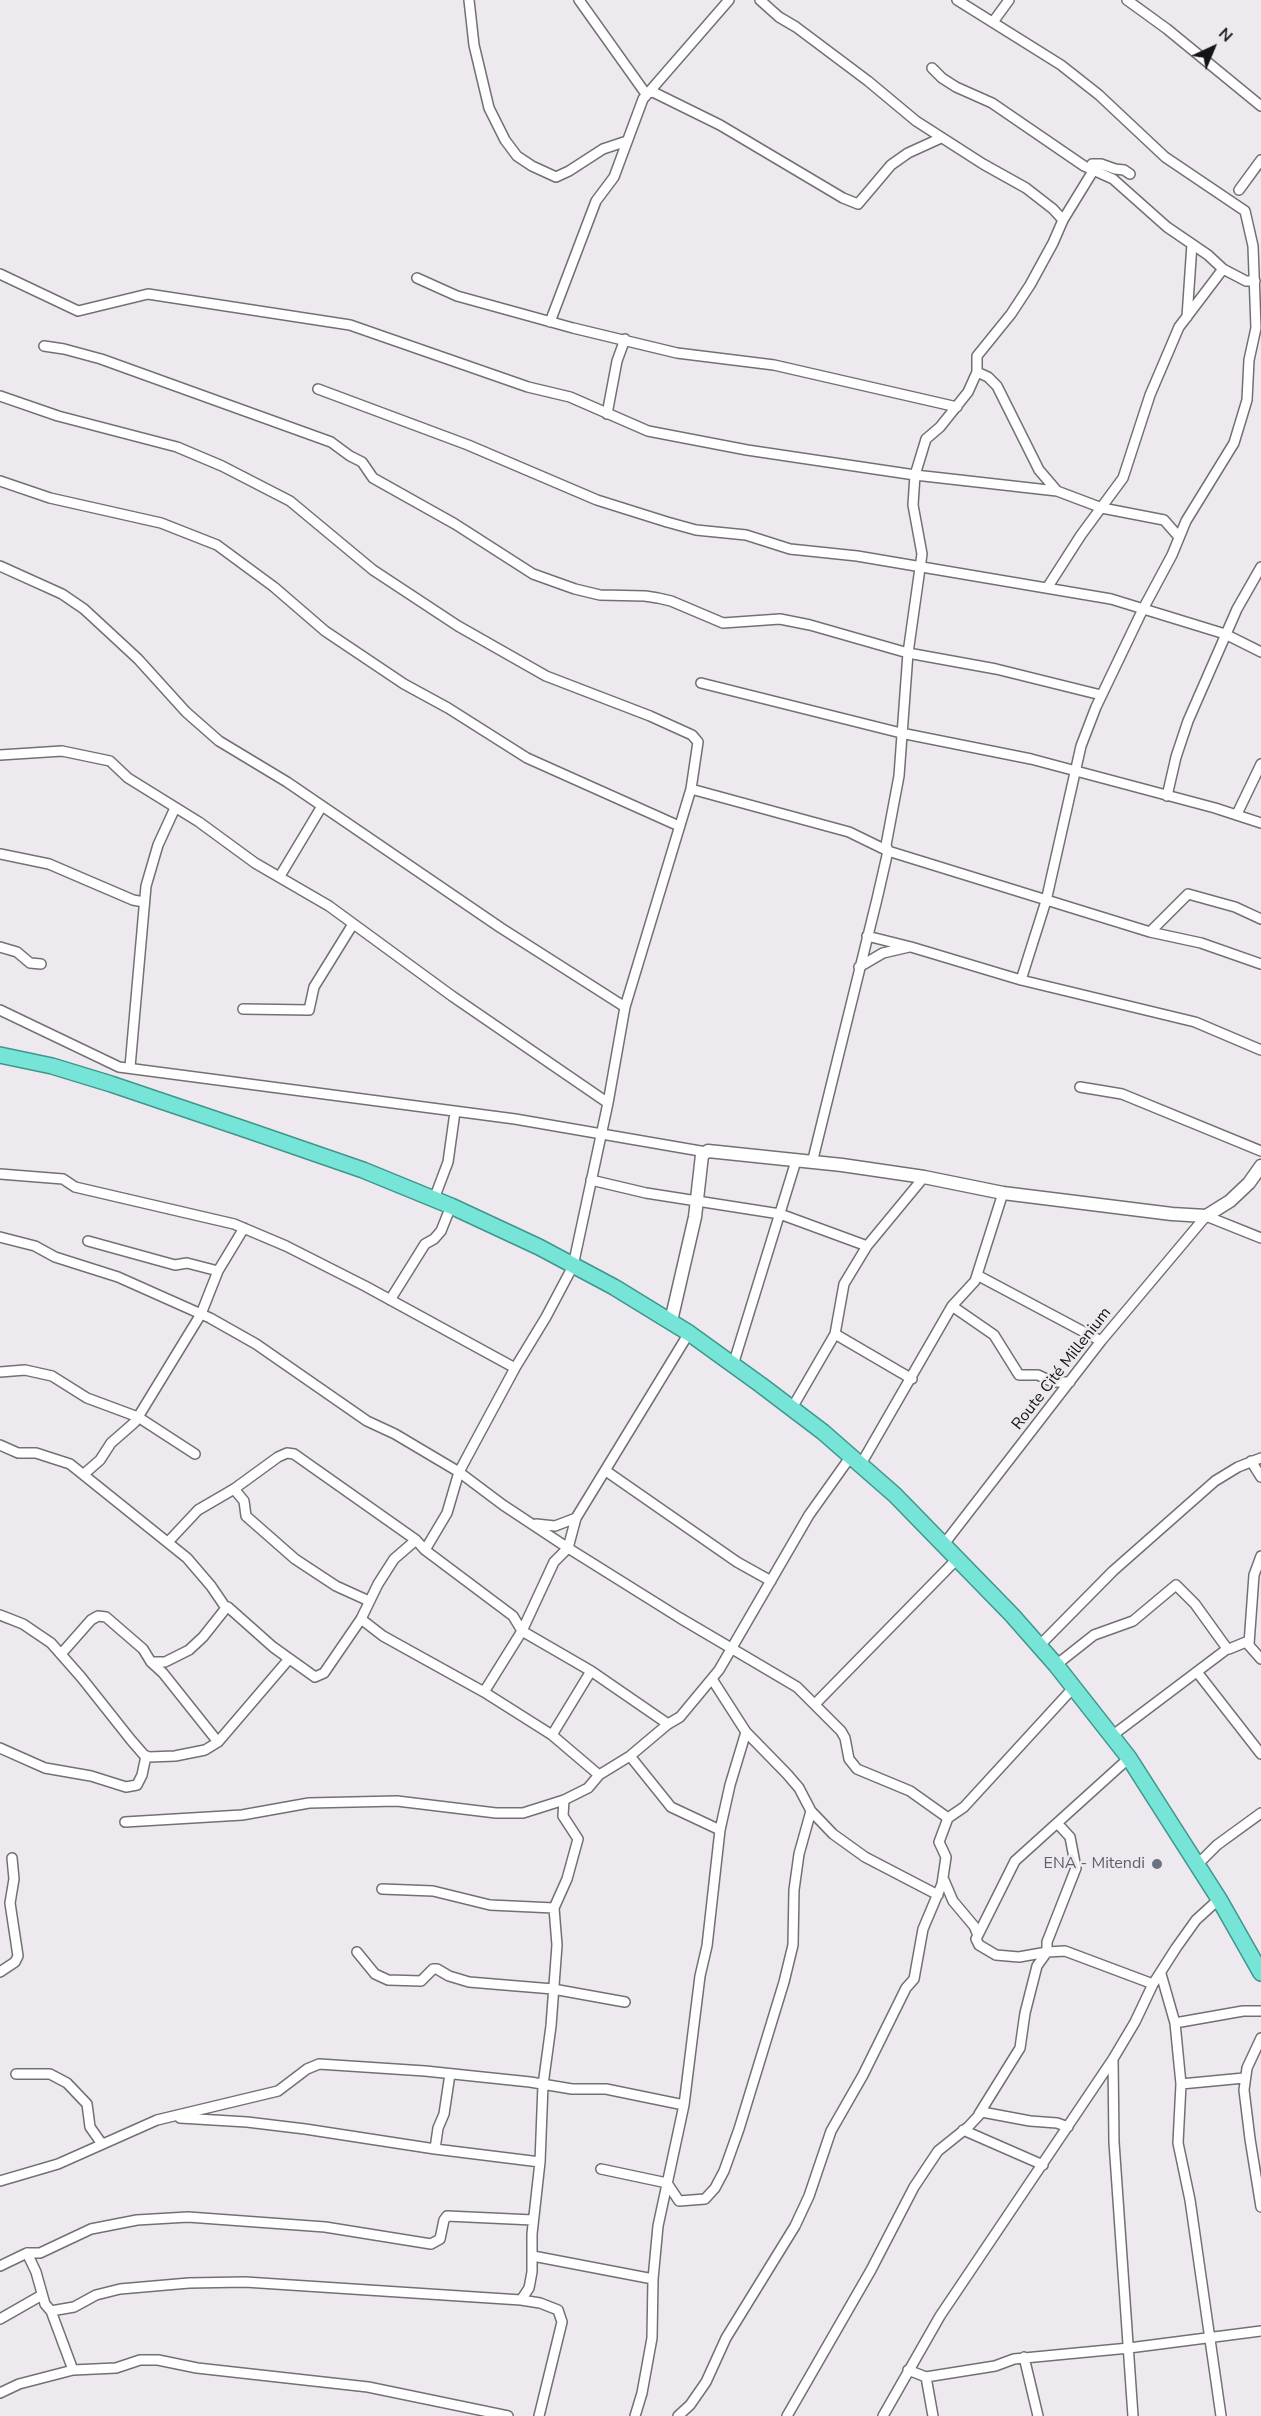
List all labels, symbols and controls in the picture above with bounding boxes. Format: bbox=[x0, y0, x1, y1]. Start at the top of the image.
north arrow bbox=[1183, 18, 1243, 78]
text: N bbox=[1214, 23, 1237, 47]
street label: Route Cité Millenium bbox=[1008, 1304, 1116, 1434]
place label: ENA - Mitendi bbox=[1044, 1854, 1145, 1874]
marker: ENA - Mitendi bbox=[1150, 1857, 1164, 1871]

